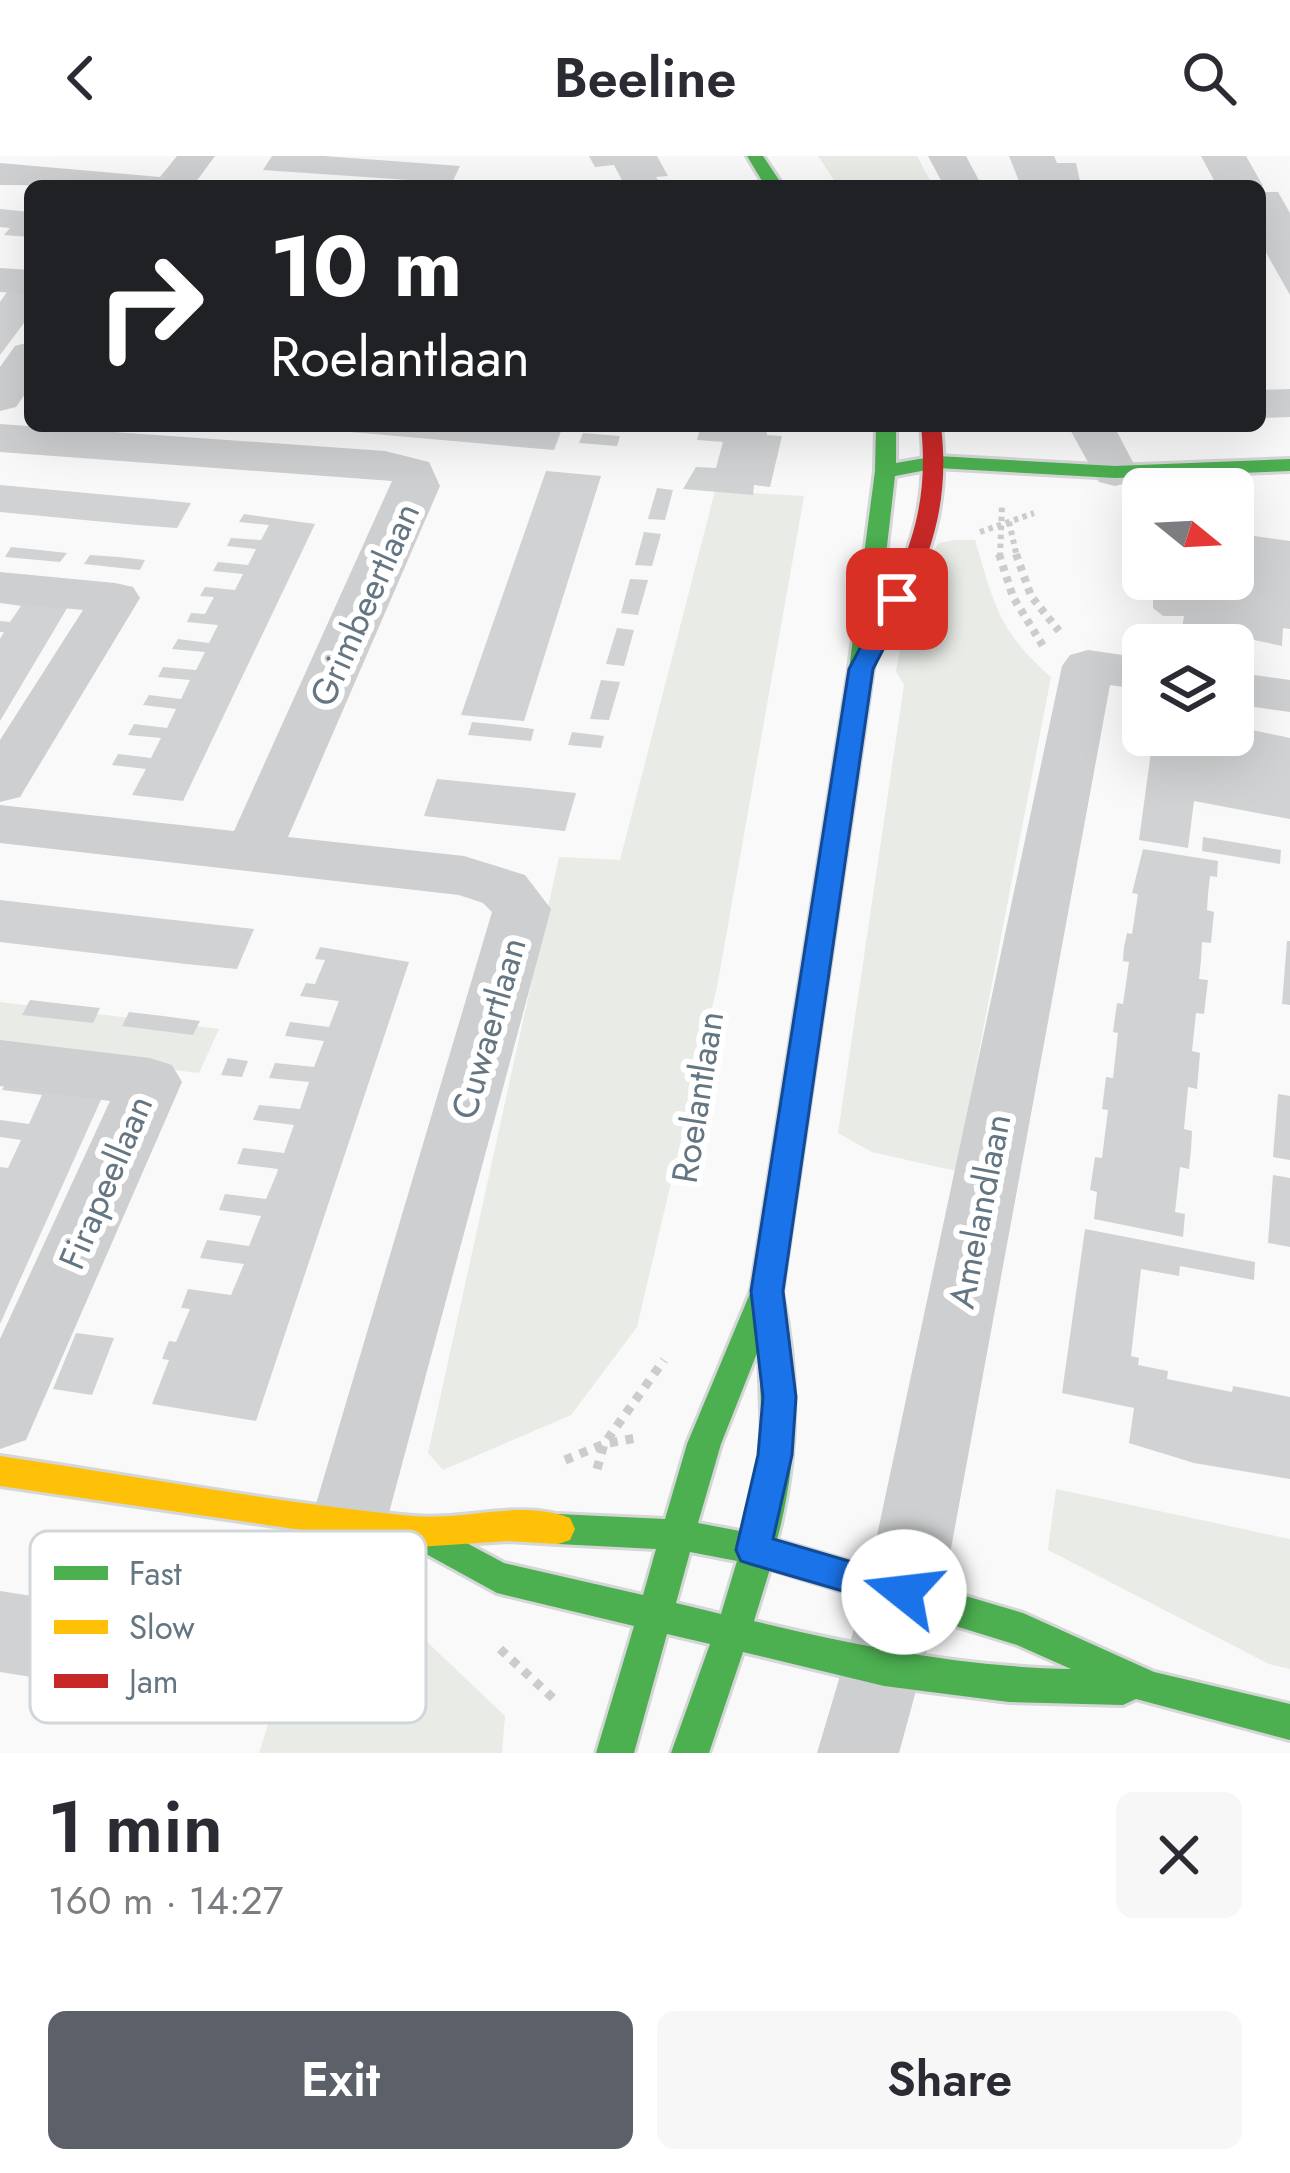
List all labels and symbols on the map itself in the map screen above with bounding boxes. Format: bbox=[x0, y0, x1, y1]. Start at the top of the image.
north arrow bbox=[1122, 468, 1254, 600]
street label: Grimbeertlaan bbox=[296, 494, 432, 714]
pin bbox=[846, 548, 948, 650]
street label: Cuwaertlaan bbox=[437, 931, 539, 1125]
street label: Roelantlaan bbox=[658, 1007, 736, 1187]
street label: Firapeellaan bbox=[45, 1087, 165, 1277]
street label: Amelandlaan bbox=[935, 1109, 1023, 1313]
position arrow bbox=[841, 1529, 967, 1655]
legend bbox=[30, 1531, 426, 1723]
text: Fast bbox=[129, 1550, 182, 1597]
text: Slow bbox=[129, 1604, 195, 1651]
text: Jam bbox=[125, 1658, 179, 1705]

